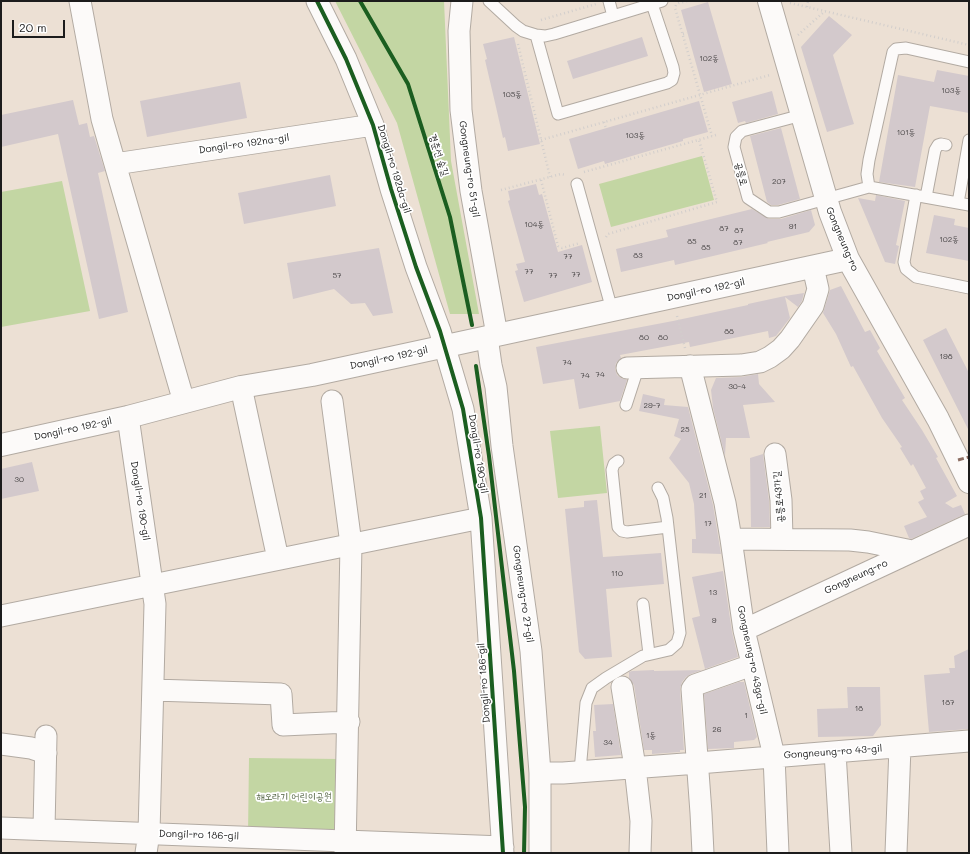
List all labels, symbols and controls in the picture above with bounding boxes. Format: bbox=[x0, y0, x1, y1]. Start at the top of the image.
scale bar bbox=[14, 12, 67, 38]
text: 20 m bbox=[19, 19, 47, 35]
house number: 102동 bbox=[699, 54, 719, 64]
house number: 103동 bbox=[941, 86, 961, 96]
house number: 105동 bbox=[502, 90, 522, 100]
street label: Gongneung-ro 51-gil bbox=[456, 120, 482, 218]
street label: Dongil-ro 192da-gil bbox=[375, 123, 413, 215]
house number: 101동 bbox=[897, 128, 915, 138]
house number: 103동 bbox=[625, 131, 645, 141]
street label: Dongil-ro 192na-gil bbox=[198, 132, 290, 156]
street label: 경춘선 숲길 bbox=[427, 132, 451, 178]
street label: 공릉로 bbox=[732, 161, 750, 187]
house number: 207 bbox=[772, 177, 786, 187]
street label: Gongneung-ro bbox=[823, 205, 861, 273]
house number: 104동 bbox=[524, 220, 544, 230]
house number: 91 bbox=[789, 222, 797, 232]
house number: 87 bbox=[719, 224, 729, 234]
house number: 87 bbox=[734, 226, 744, 236]
house number: 102동 bbox=[939, 235, 959, 245]
house number: 85 bbox=[687, 237, 697, 247]
house number: 87 bbox=[733, 238, 743, 248]
house number: 85 bbox=[701, 243, 711, 253]
house number: 83 bbox=[633, 251, 643, 261]
house number: 77 bbox=[564, 252, 572, 262]
house number: 77 bbox=[525, 267, 533, 277]
house number: 77 bbox=[572, 270, 580, 280]
house number: 57 bbox=[332, 271, 342, 281]
house number: 77 bbox=[549, 271, 557, 281]
street label: Dongil-ro 192-gil bbox=[666, 276, 746, 304]
house number: 88 bbox=[724, 327, 734, 337]
house number: 80 bbox=[639, 333, 649, 343]
house number: 80 bbox=[658, 333, 668, 343]
street label: Dongil-ro 192-gil bbox=[349, 344, 429, 372]
house number: 198 bbox=[939, 352, 953, 362]
house number: 74 bbox=[562, 358, 572, 368]
house number: 74 bbox=[595, 370, 605, 380]
house number: 74 bbox=[580, 371, 590, 381]
house number: 30-4 bbox=[728, 382, 746, 392]
house number: 29-7 bbox=[643, 401, 661, 411]
street label: Dongil-ro 190-gil bbox=[466, 413, 490, 495]
street label: Dongil-ro 192-gil bbox=[33, 415, 113, 443]
house number: 25 bbox=[680, 425, 690, 435]
street label: Dongil-ro 190-gil bbox=[128, 460, 152, 542]
street label: 공릉로43가길 bbox=[771, 471, 787, 523]
house number: 30 bbox=[14, 475, 24, 485]
house number: 21 bbox=[699, 491, 707, 501]
house number: 17 bbox=[704, 519, 712, 529]
street label: Gongneung-ro 27-gil bbox=[510, 544, 536, 644]
street label: Gongneung-ro bbox=[822, 557, 890, 597]
house number: 110 bbox=[611, 569, 623, 579]
house number: 13 bbox=[709, 588, 717, 598]
street label: Gongneung-ro 43ga-gil bbox=[735, 604, 769, 716]
house number: 9 bbox=[712, 616, 716, 626]
street label: Dongil-ro 186-gil bbox=[475, 643, 493, 723]
house number: 187 bbox=[942, 698, 954, 708]
house number: 18 bbox=[855, 704, 863, 714]
house number: 1 bbox=[744, 711, 748, 721]
house number: 26 bbox=[712, 725, 722, 735]
house number: 1동 bbox=[646, 731, 656, 741]
house number: 34 bbox=[603, 738, 613, 748]
street label: Gongneung-ro 43-gil bbox=[783, 743, 883, 761]
park label: 해오라기 어린이공원 bbox=[256, 791, 332, 803]
street label: Dongil-ro 186-gil bbox=[159, 828, 239, 842]

